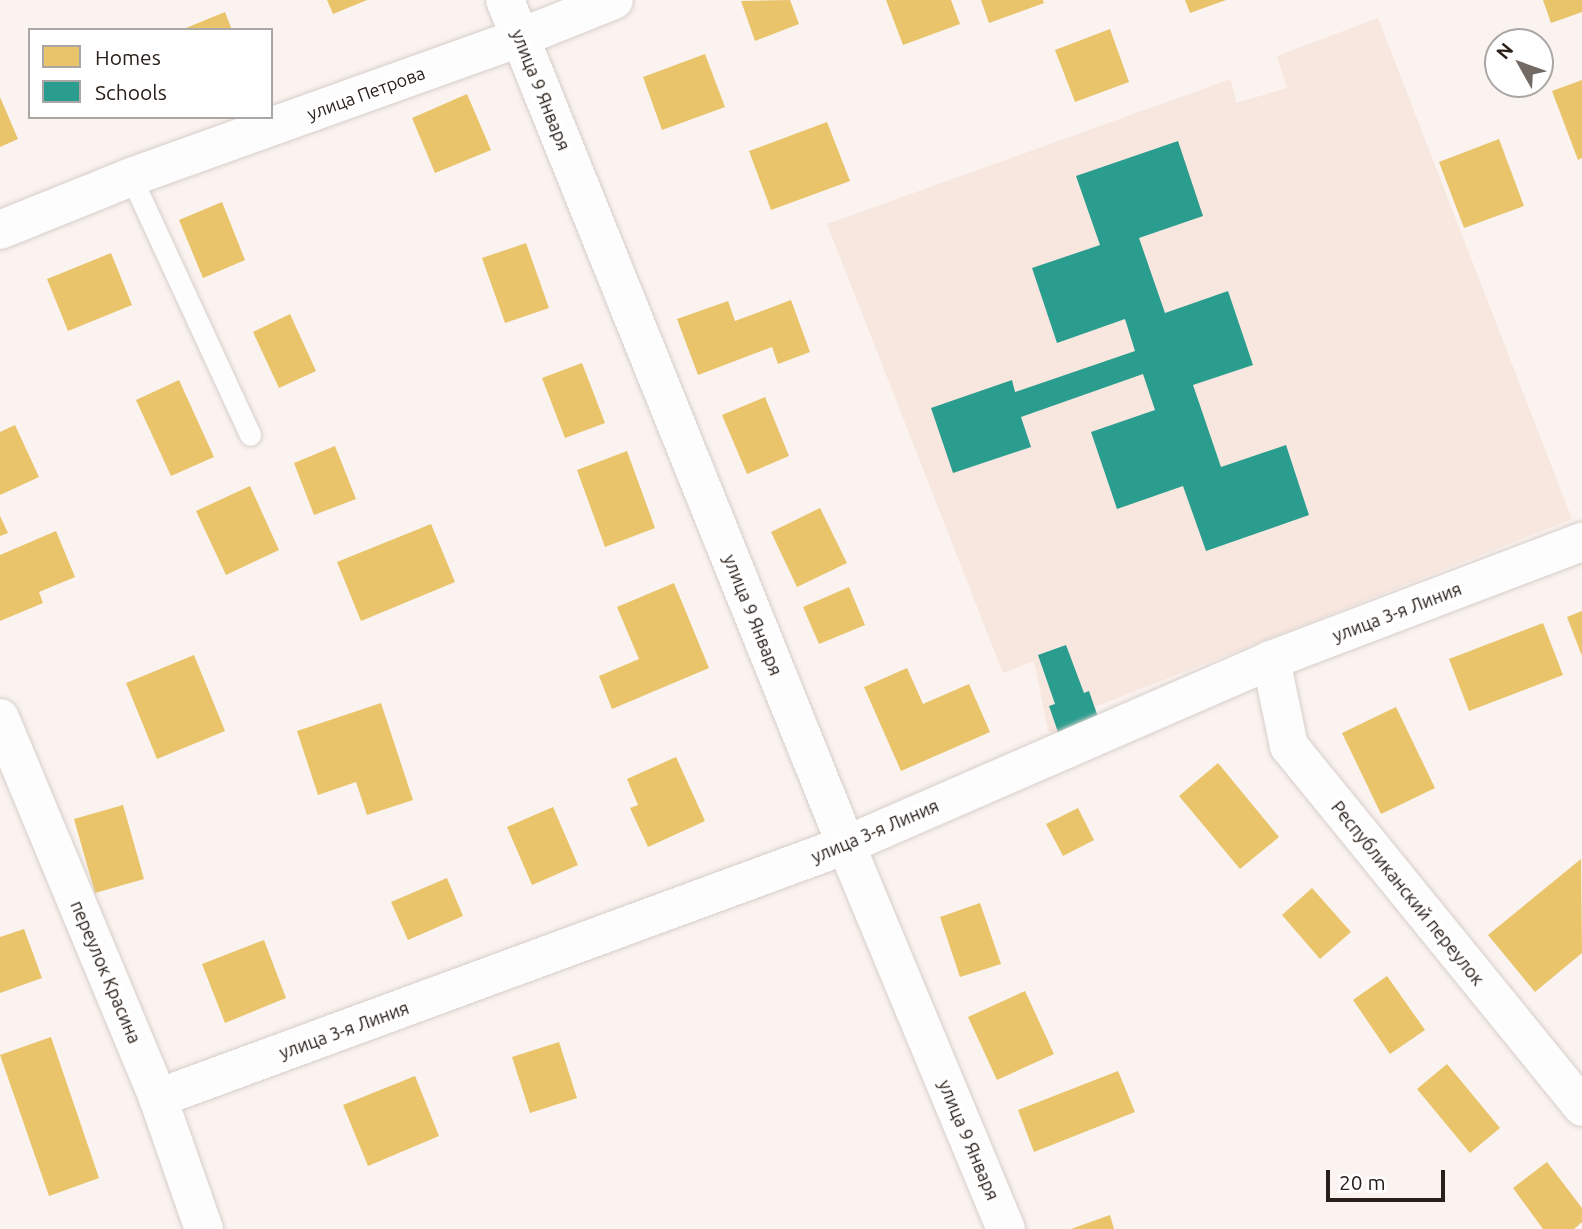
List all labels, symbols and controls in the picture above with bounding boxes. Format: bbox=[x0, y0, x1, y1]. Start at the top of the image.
street label: улица 9 Января bbox=[507, 26, 575, 154]
legend bbox=[28, 28, 273, 119]
north arrow bbox=[1484, 28, 1554, 98]
text: N bbox=[1491, 38, 1517, 63]
text: Homes bbox=[95, 45, 161, 69]
street label: улица Петрова bbox=[304, 62, 428, 124]
text: Schools bbox=[95, 80, 167, 104]
street label: улица 9 Января bbox=[719, 551, 787, 679]
street label: улица 3-я Линия bbox=[1329, 577, 1465, 647]
street label: улица 3-я Линия bbox=[808, 794, 942, 868]
street label: Республиканский переулок bbox=[1327, 796, 1489, 990]
street label: переулок Красина bbox=[66, 897, 146, 1047]
street label: улица 3-я Линия bbox=[276, 997, 412, 1063]
street label: улица 9 Января bbox=[934, 1077, 1004, 1203]
scale bar bbox=[1330, 1156, 1449, 1200]
text: 20 m bbox=[1339, 1170, 1386, 1194]

